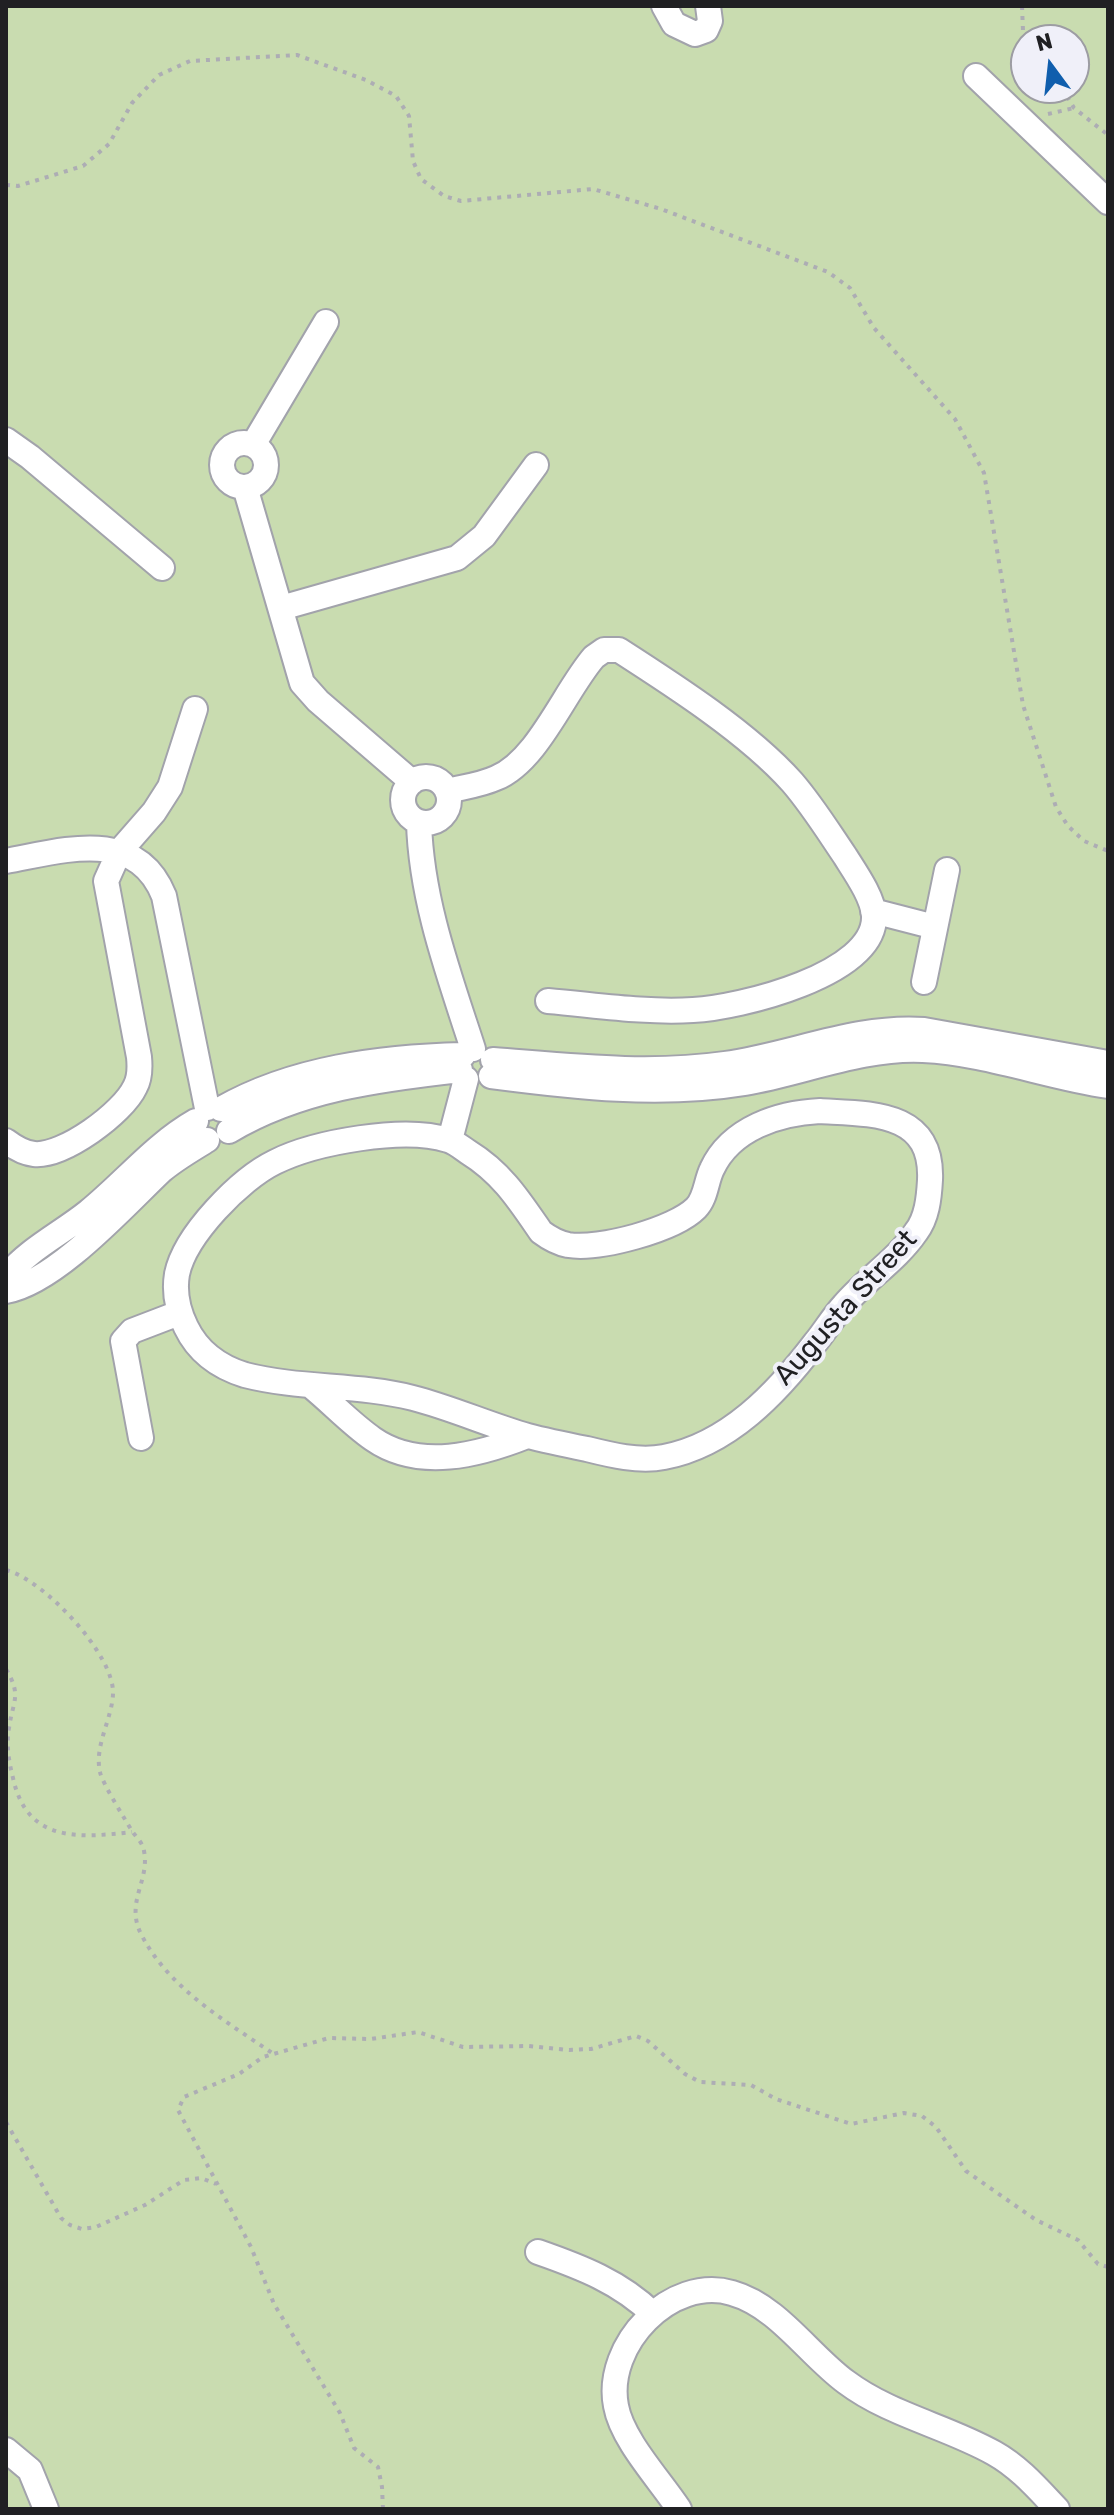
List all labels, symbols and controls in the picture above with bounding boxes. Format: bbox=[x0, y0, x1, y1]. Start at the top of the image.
north arrow bbox=[1010, 24, 1090, 104]
text: N bbox=[1033, 27, 1055, 57]
street label: Augusta Street bbox=[767, 1223, 925, 1393]

